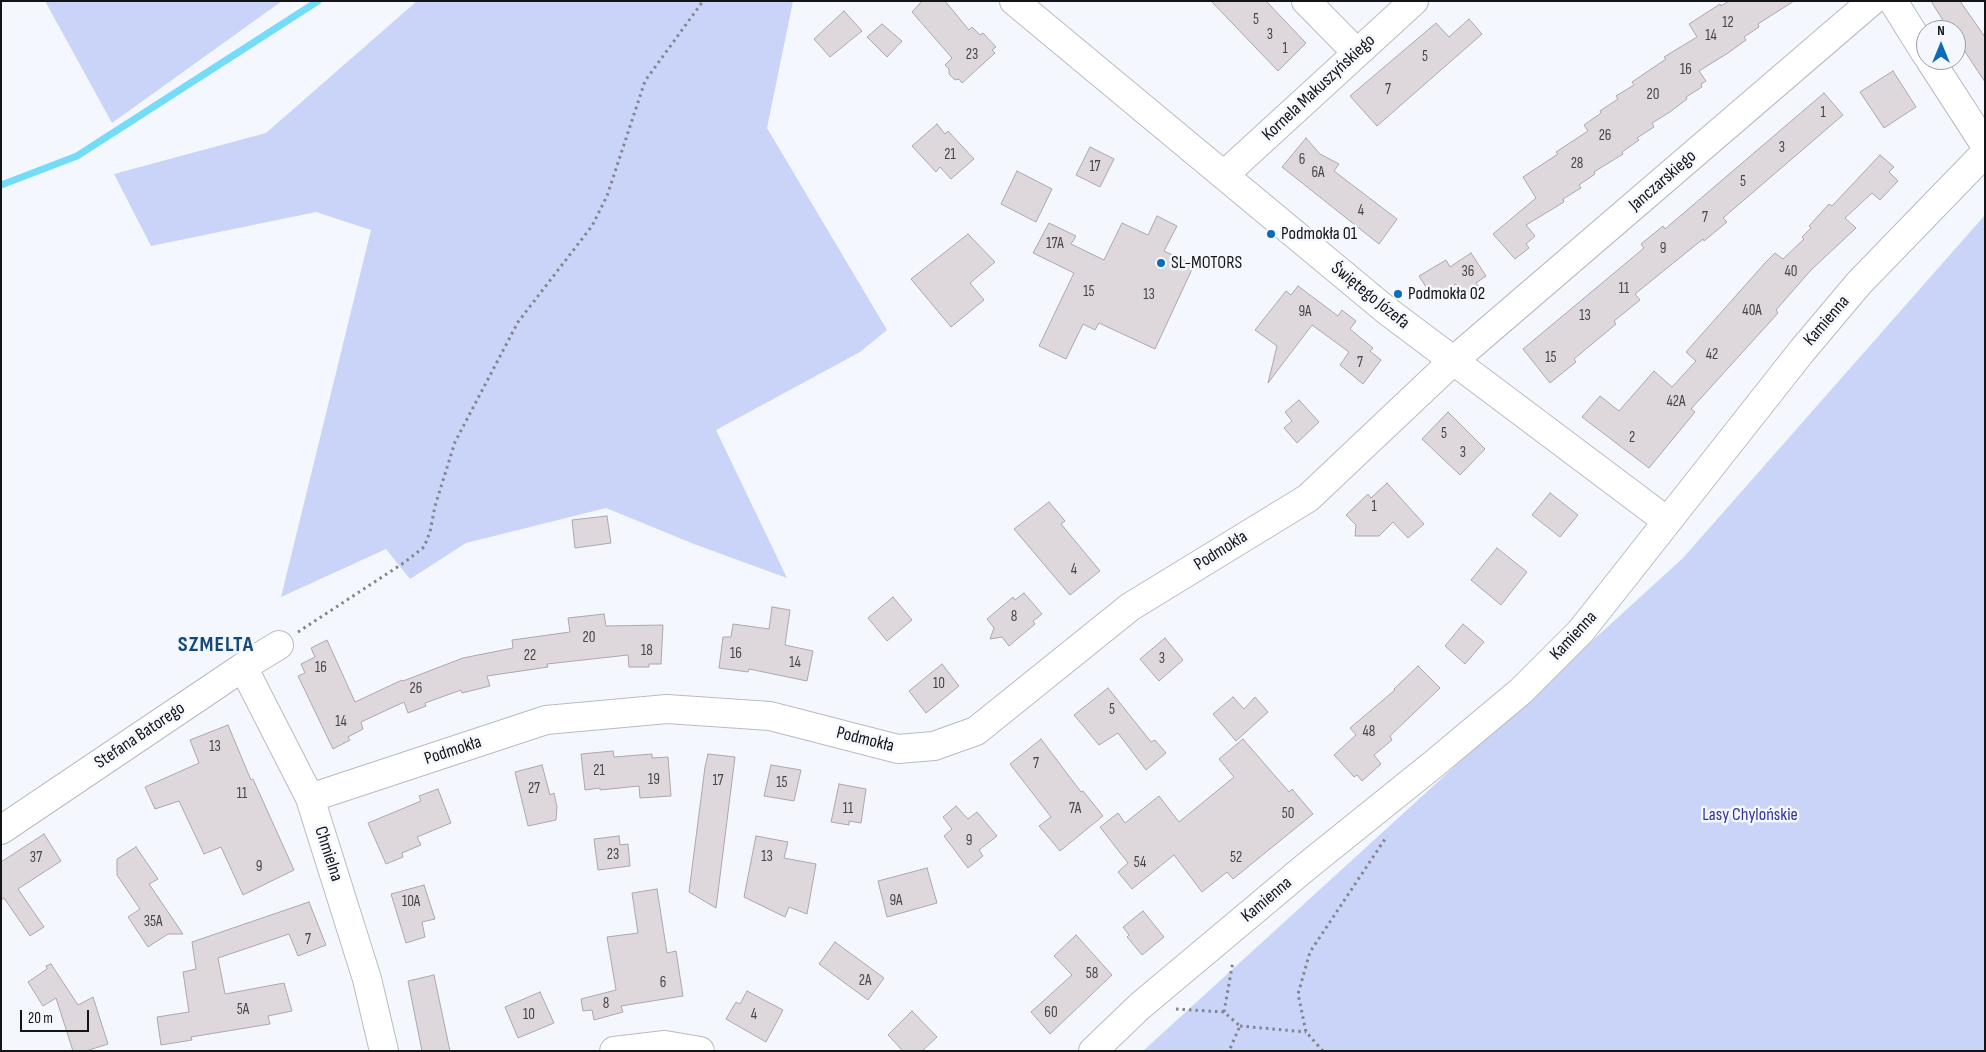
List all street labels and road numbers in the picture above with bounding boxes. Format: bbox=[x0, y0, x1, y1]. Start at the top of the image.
street label: Kornela Makuszyńskiego bbox=[1258, 30, 1380, 146]
street label: Janczarskiego bbox=[1625, 146, 1701, 216]
street label: Świętego Józefa bbox=[1326, 258, 1414, 334]
street label: Kamienna bbox=[1799, 291, 1855, 351]
street label: Podmokła bbox=[1190, 526, 1252, 576]
street label: Kamienna bbox=[1546, 607, 1602, 665]
street label: Stefana Batorego bbox=[91, 698, 189, 774]
street label: Podmokła bbox=[834, 722, 896, 758]
street label: Podmokła bbox=[422, 732, 484, 770]
street label: Chmielna bbox=[309, 824, 347, 884]
street label: Kamienna bbox=[1237, 873, 1297, 927]

